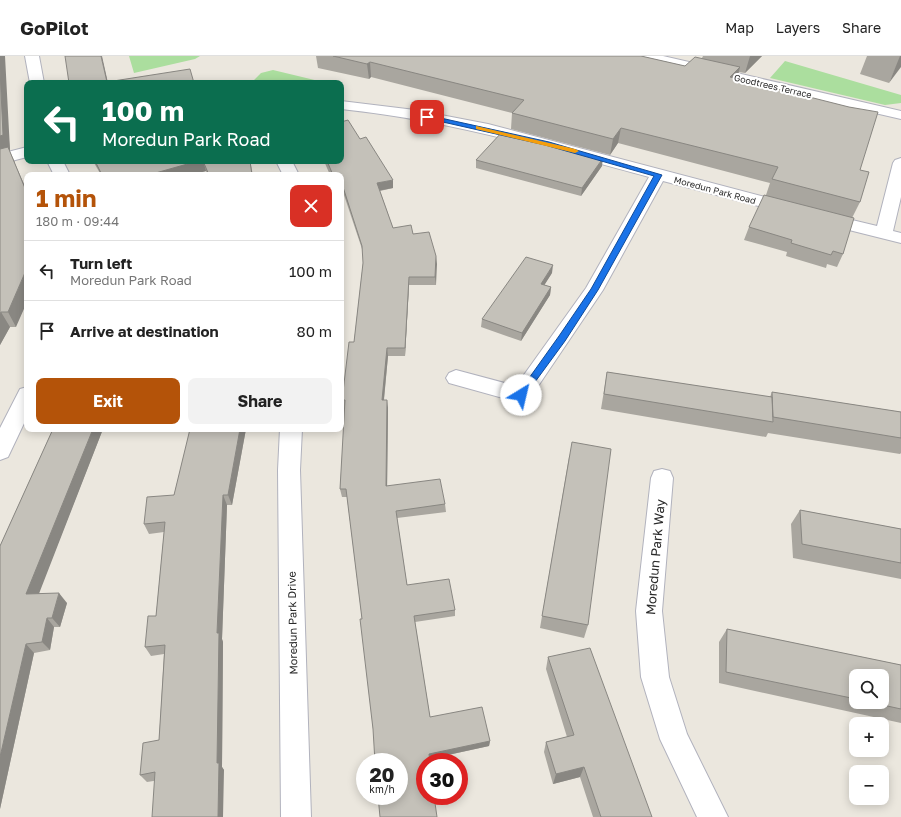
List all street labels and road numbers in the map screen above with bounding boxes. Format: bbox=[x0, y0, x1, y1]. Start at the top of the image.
street label: Goodtrees Terrace bbox=[733, 72, 813, 100]
street label: Moredun Park Road bbox=[673, 174, 757, 206]
street label: Moredun Park Way bbox=[642, 498, 668, 616]
street label: Moredun Park Drive bbox=[285, 571, 299, 675]

